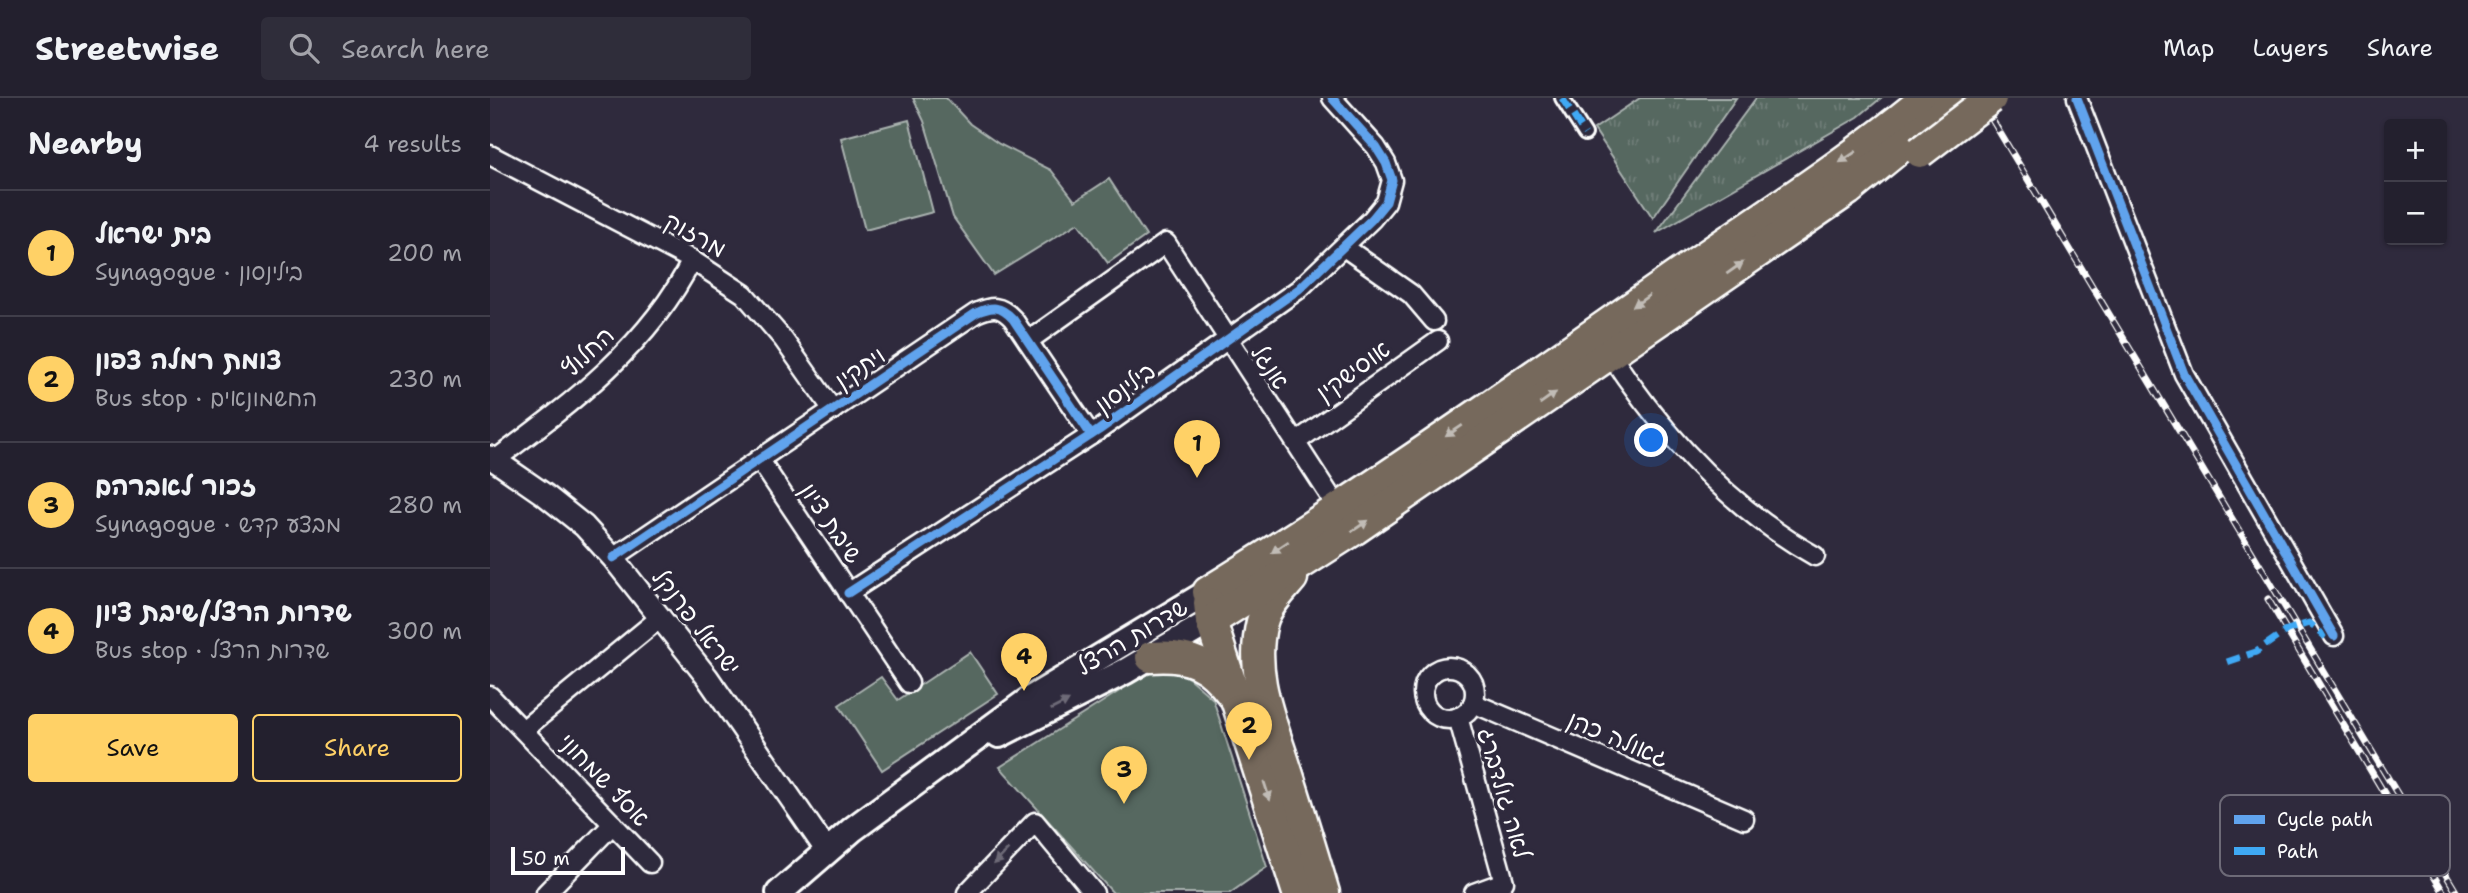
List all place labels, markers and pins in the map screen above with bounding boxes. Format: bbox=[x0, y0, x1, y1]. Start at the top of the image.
pin: 1 bbox=[1174, 420, 1220, 478]
pin: 4 bbox=[1001, 633, 1047, 691]
pin: 2 bbox=[1226, 702, 1272, 760]
pin: 3 bbox=[1101, 746, 1147, 804]

